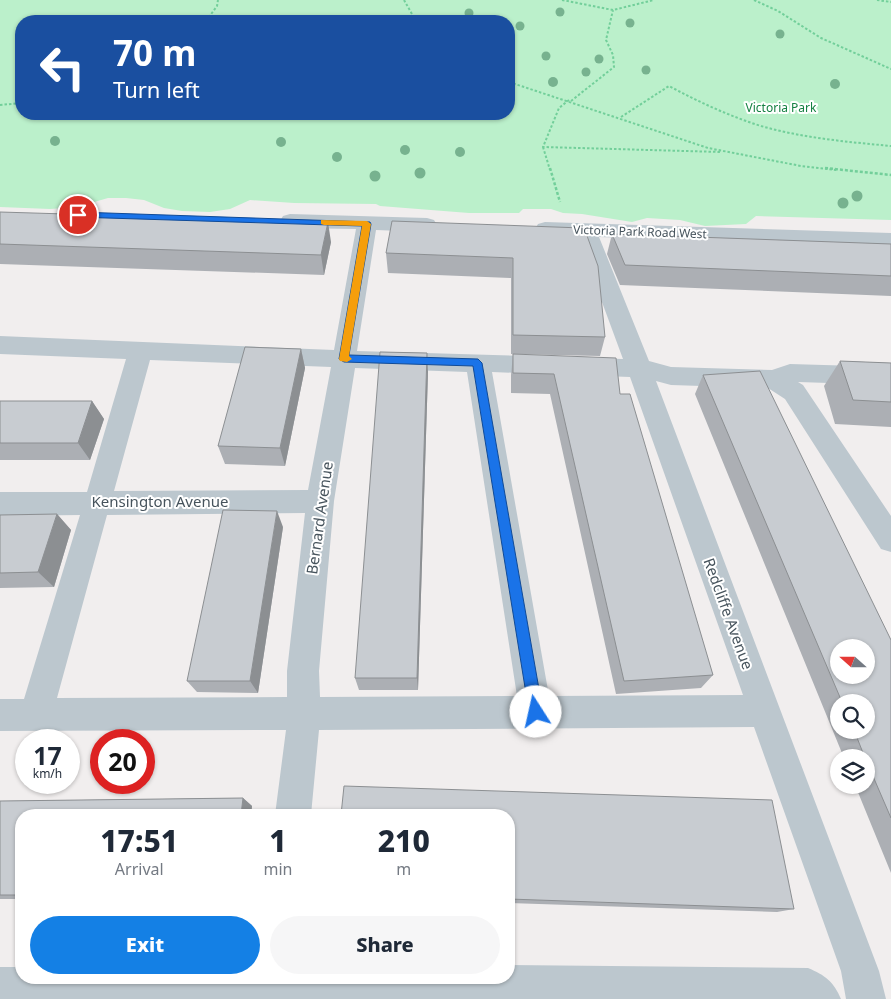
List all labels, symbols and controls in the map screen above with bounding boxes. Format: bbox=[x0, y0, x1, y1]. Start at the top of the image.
text: 70 m bbox=[113, 29, 196, 76]
icon: left bbox=[30, 35, 95, 100]
text: Turn left bbox=[113, 74, 200, 104]
park label: Victoria Park bbox=[746, 99, 817, 116]
pin bbox=[57, 194, 99, 236]
icon: arrive bbox=[64, 201, 92, 229]
street label: Victoria Park Road West bbox=[573, 221, 708, 242]
street label: Bernard Avenue bbox=[301, 460, 337, 576]
street label: Kensington Avenue bbox=[92, 491, 228, 511]
street label: Redcliffe Avenue bbox=[699, 555, 758, 672]
north arrow bbox=[830, 639, 875, 684]
map controls bbox=[830, 639, 875, 794]
position arrow bbox=[509, 685, 561, 737]
button: search bbox=[830, 694, 875, 739]
speed limit sign: 20 bbox=[90, 729, 155, 794]
text: 17 bbox=[33, 738, 62, 772]
button: layers bbox=[830, 749, 875, 794]
text: km/h bbox=[33, 765, 62, 782]
text: 17:51 bbox=[100, 820, 178, 861]
text: 1 bbox=[269, 820, 287, 861]
text: 210 bbox=[378, 820, 430, 861]
text: Arrival bbox=[115, 858, 164, 880]
text: min bbox=[263, 858, 292, 880]
text: m bbox=[396, 858, 411, 880]
button: Exit bbox=[30, 916, 260, 974]
button: Share bbox=[270, 916, 500, 974]

